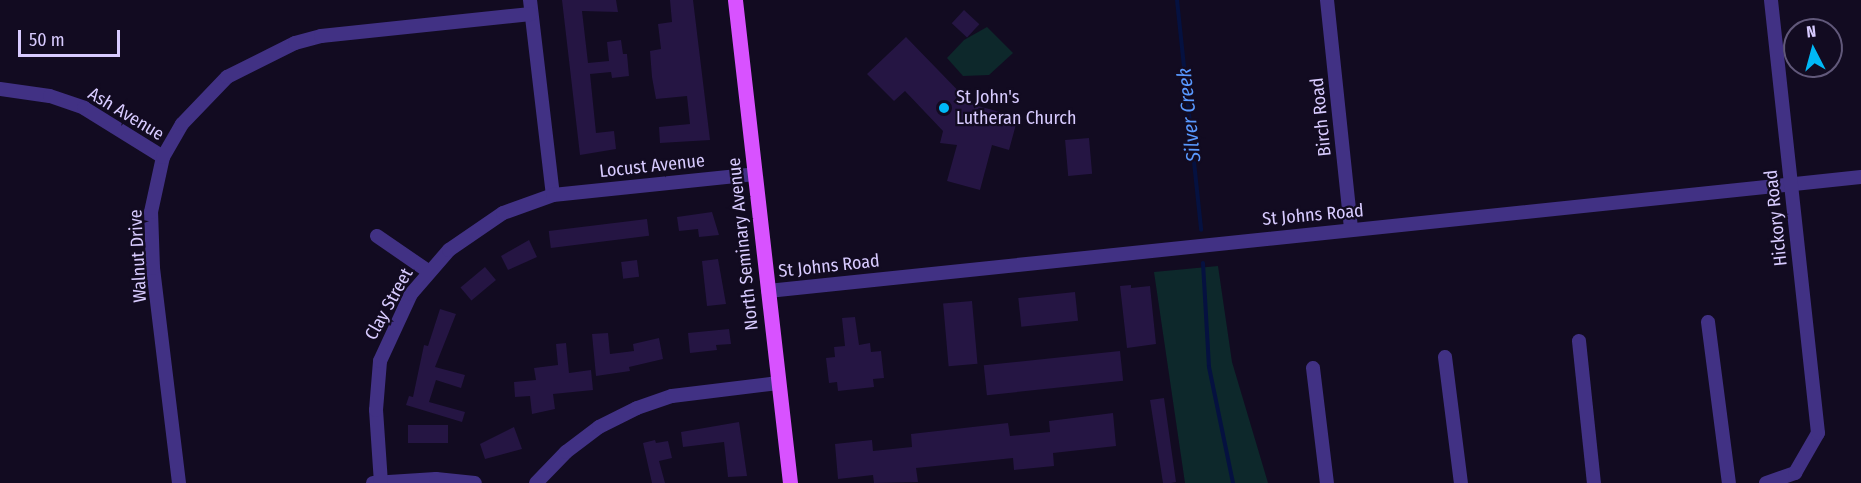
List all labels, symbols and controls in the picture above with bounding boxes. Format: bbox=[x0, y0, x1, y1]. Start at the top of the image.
scale bar bbox=[21, 18, 123, 56]
north arrow bbox=[1783, 18, 1843, 78]
text: N bbox=[1806, 22, 1817, 42]
text: 50 m bbox=[29, 29, 65, 51]
water label: Silver Creek bbox=[1172, 67, 1206, 163]
street label: Birch Road bbox=[1306, 77, 1336, 157]
street label: Ash Avenue bbox=[84, 83, 168, 145]
place label: St John's Lutheran Church bbox=[956, 87, 1076, 130]
marker: St John's Lutheran Church bbox=[937, 101, 951, 115]
street label: Locust Avenue bbox=[598, 150, 706, 182]
street label: North Seminary Avenue bbox=[723, 157, 763, 331]
street label: Hickory Road bbox=[1760, 169, 1792, 267]
street label: St Johns Road bbox=[1261, 200, 1365, 230]
street label: Walnut Drive bbox=[125, 209, 151, 303]
street label: St Johns Road bbox=[777, 250, 881, 282]
street label: Clay Street bbox=[360, 264, 418, 344]

